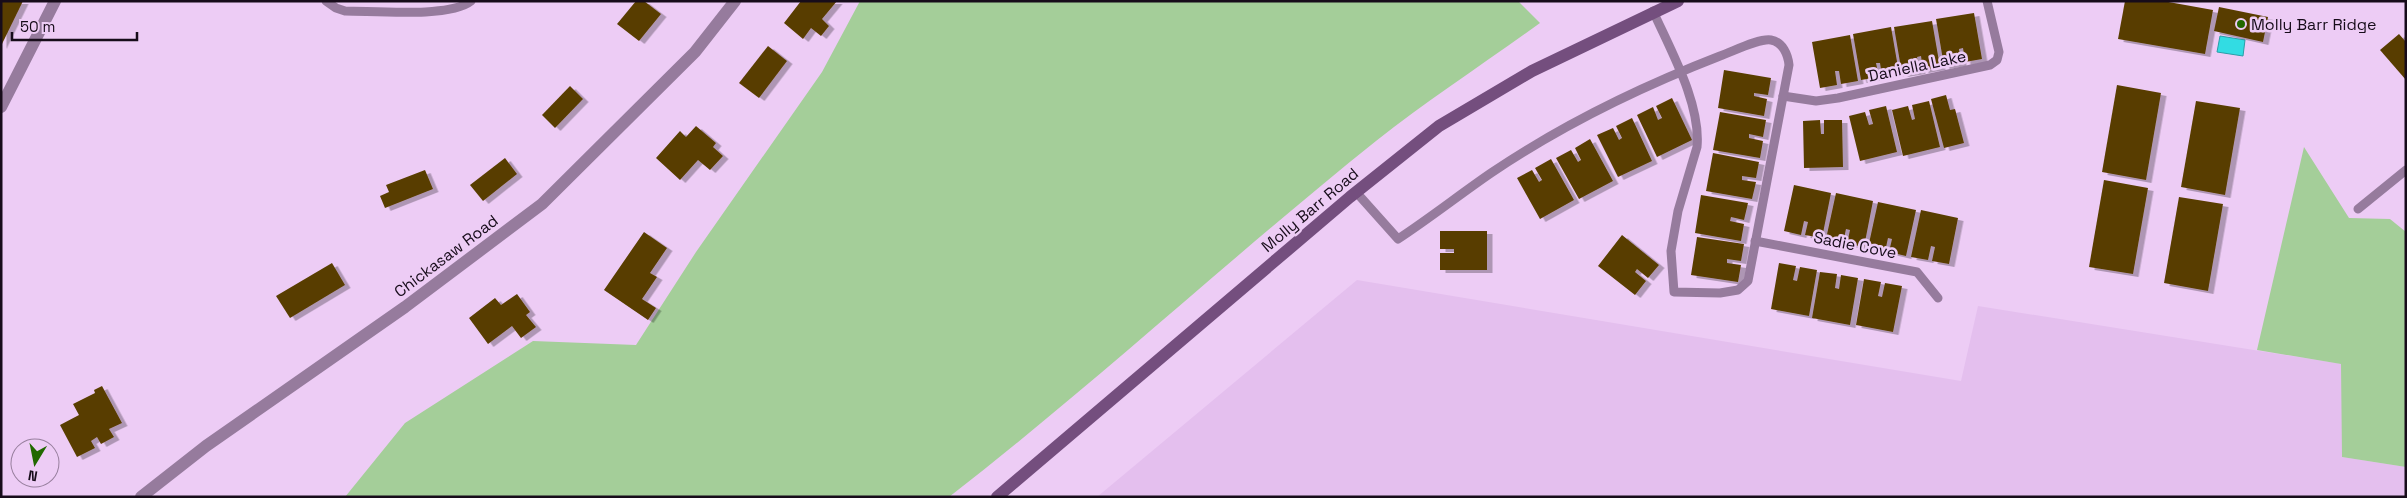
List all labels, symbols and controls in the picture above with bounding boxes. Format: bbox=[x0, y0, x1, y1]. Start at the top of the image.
scale bar bbox=[12, 10, 138, 42]
place label: Molly Barr Ridge bbox=[2251, 14, 2377, 35]
text: 50 m bbox=[20, 17, 55, 36]
marker: Molly Barr Ridge bbox=[2235, 18, 2247, 30]
street label: Daniella Lake bbox=[1866, 45, 1968, 87]
street label: Molly Barr Road bbox=[1257, 163, 1363, 257]
street label: Chickasaw Road bbox=[390, 210, 502, 302]
street label: Sadie Cove bbox=[1812, 227, 1898, 263]
north arrow bbox=[10, 438, 60, 488]
text: N bbox=[27, 466, 39, 485]

